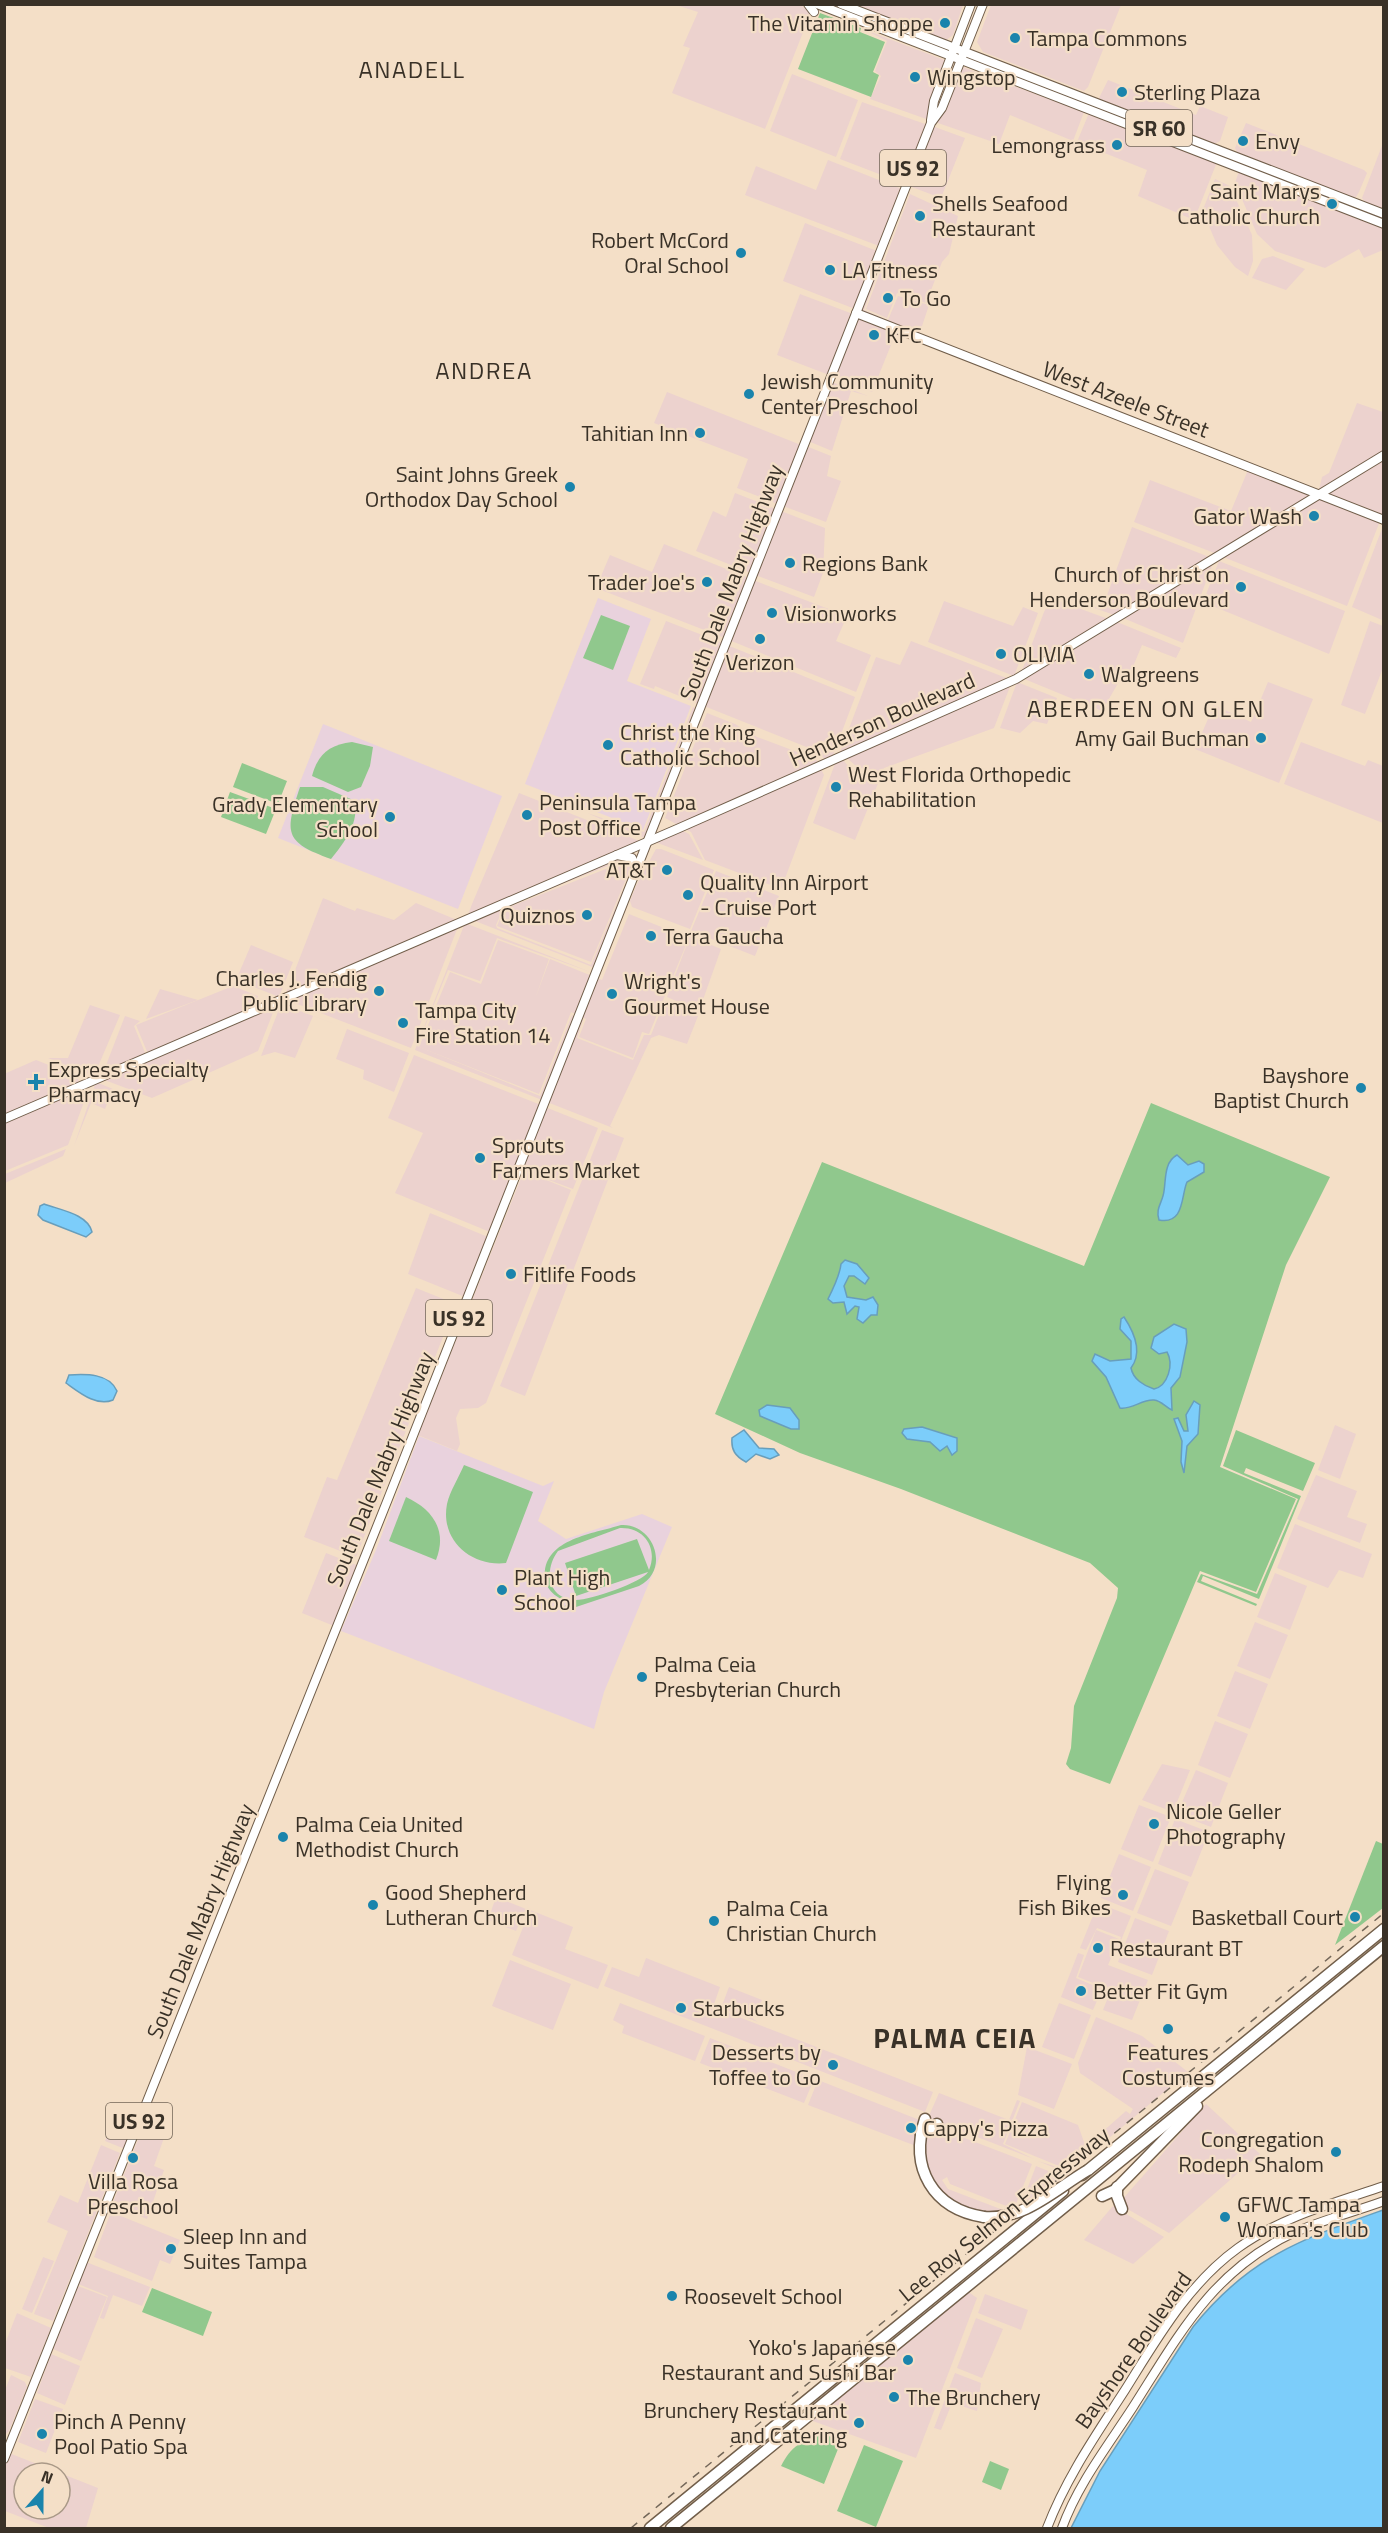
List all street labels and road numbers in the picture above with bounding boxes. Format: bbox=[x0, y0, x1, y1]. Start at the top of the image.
road number: SR 60 bbox=[1126, 110, 1192, 146]
road number: US 92 bbox=[880, 150, 946, 186]
street label: West Azeele Street bbox=[1038, 352, 1214, 447]
street label: South Dale Mabry Highway bbox=[670, 458, 792, 705]
street label: Henderson Boulevard bbox=[784, 663, 980, 775]
road number: US 92 bbox=[426, 1300, 492, 1336]
street label: South Dale Mabry Highway bbox=[317, 1346, 443, 1592]
street label: South Dale Mabry Highway bbox=[137, 1798, 263, 2044]
road number: US 92 bbox=[106, 2103, 172, 2139]
street label: Lee Roy Selmon Expressway bbox=[891, 2118, 1117, 2310]
street label: Bayshore Boulevard bbox=[1066, 2264, 1200, 2436]

